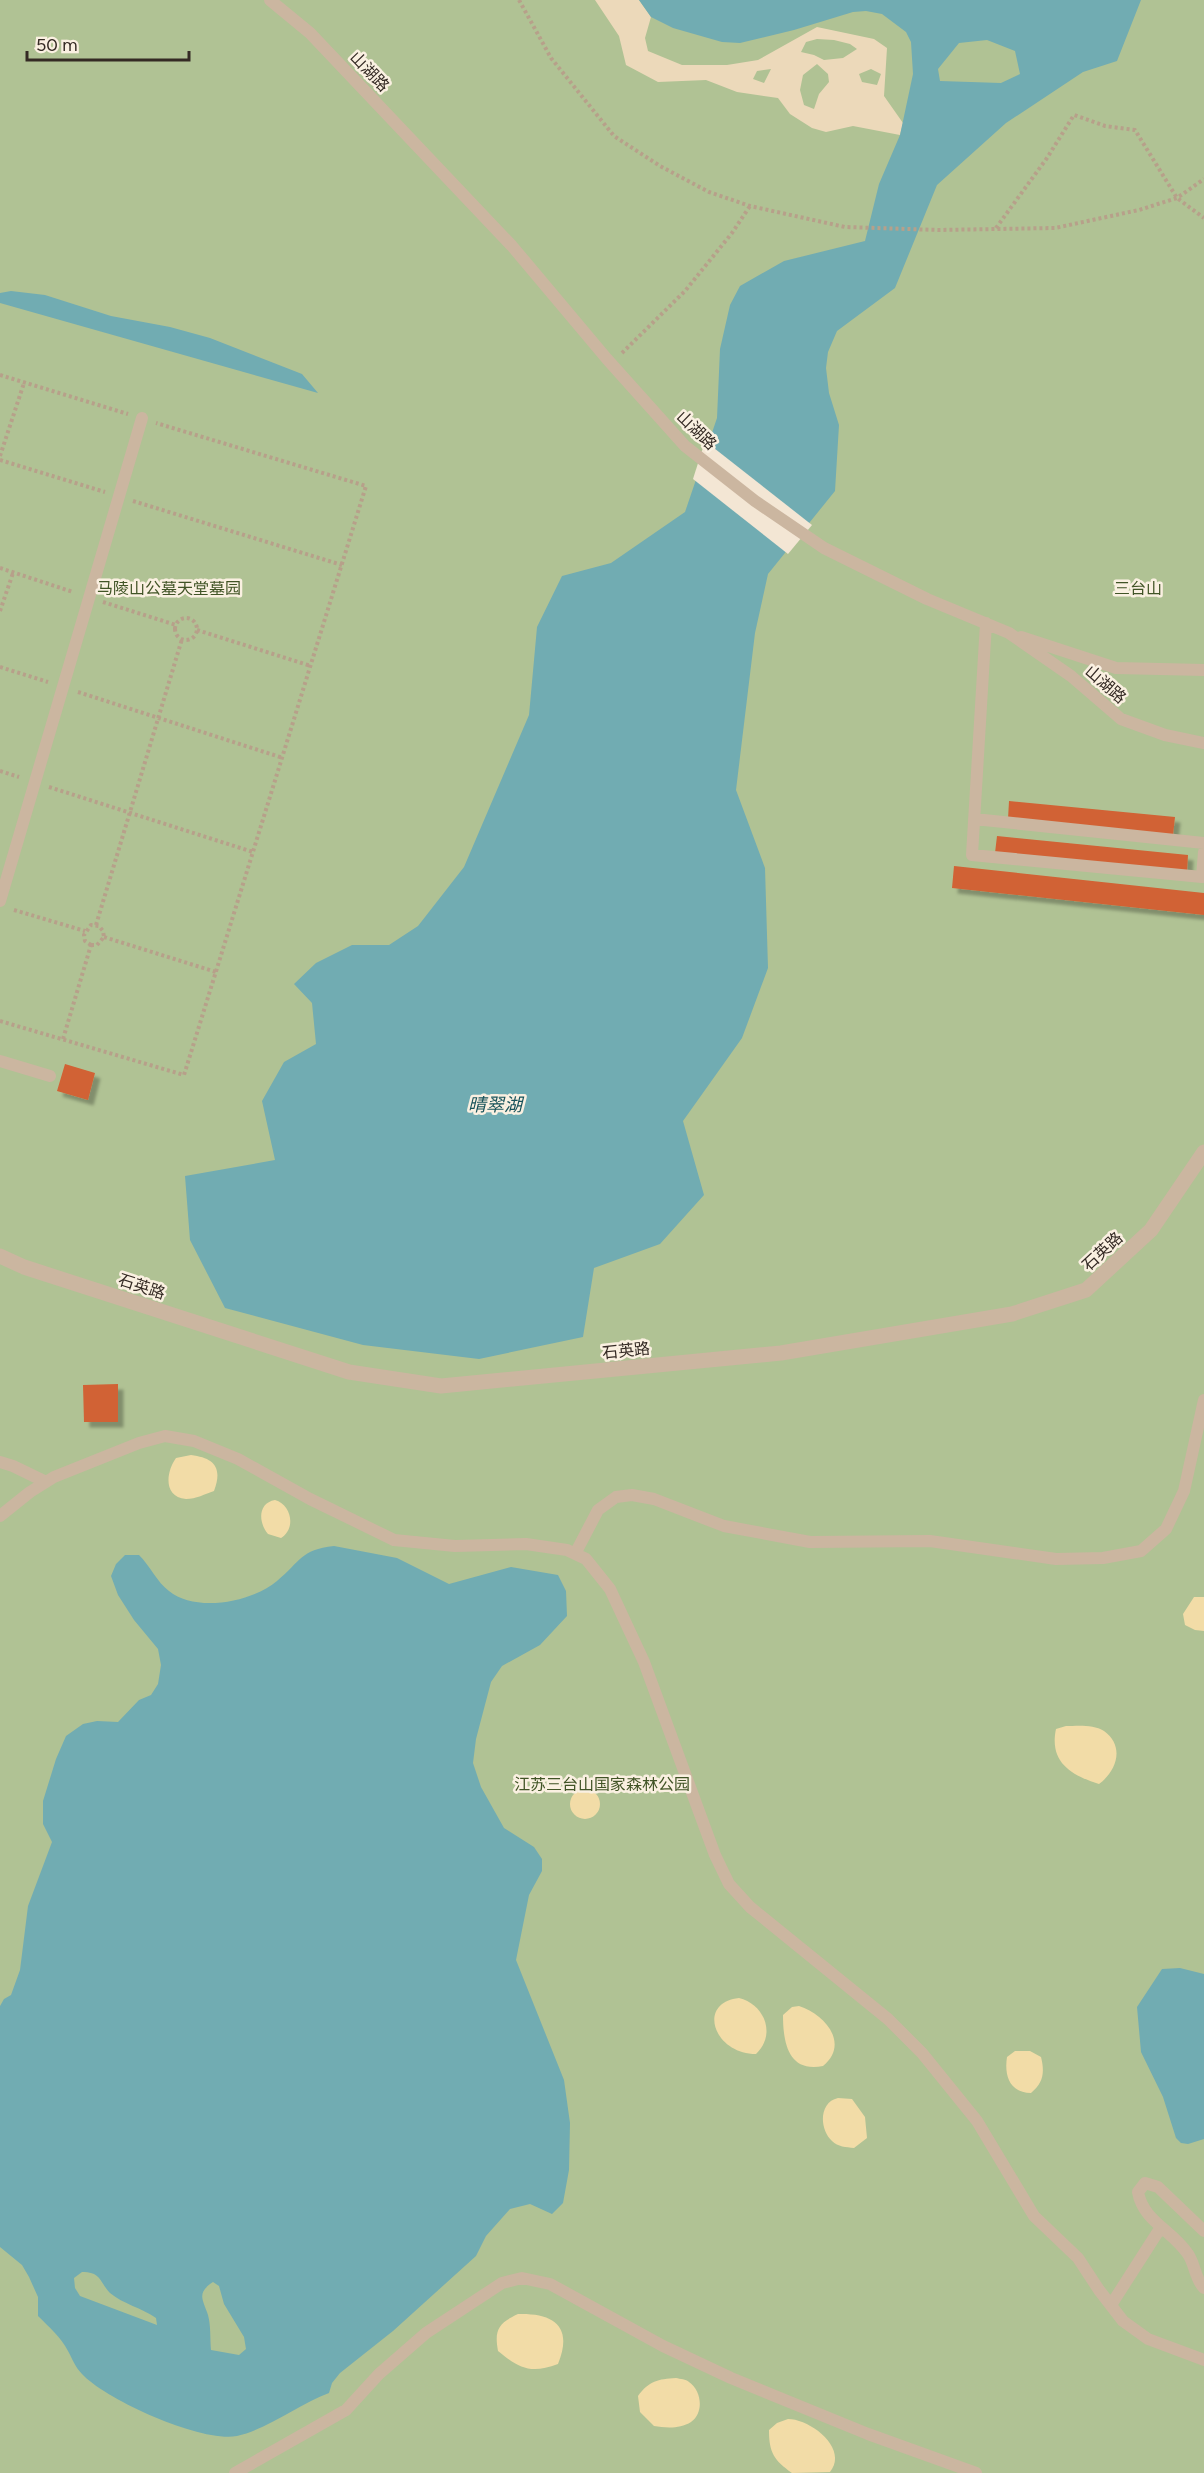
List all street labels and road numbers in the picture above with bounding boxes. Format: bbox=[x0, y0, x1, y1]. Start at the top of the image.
street label: 山湖路 bbox=[346, 47, 393, 95]
street label: 山湖路 bbox=[673, 407, 721, 454]
street label: 山湖路 bbox=[1081, 661, 1130, 707]
street label: 石英路 bbox=[1078, 1228, 1126, 1275]
street label: 石英路 bbox=[116, 1270, 168, 1303]
street label: 石英路 bbox=[601, 1339, 651, 1362]

